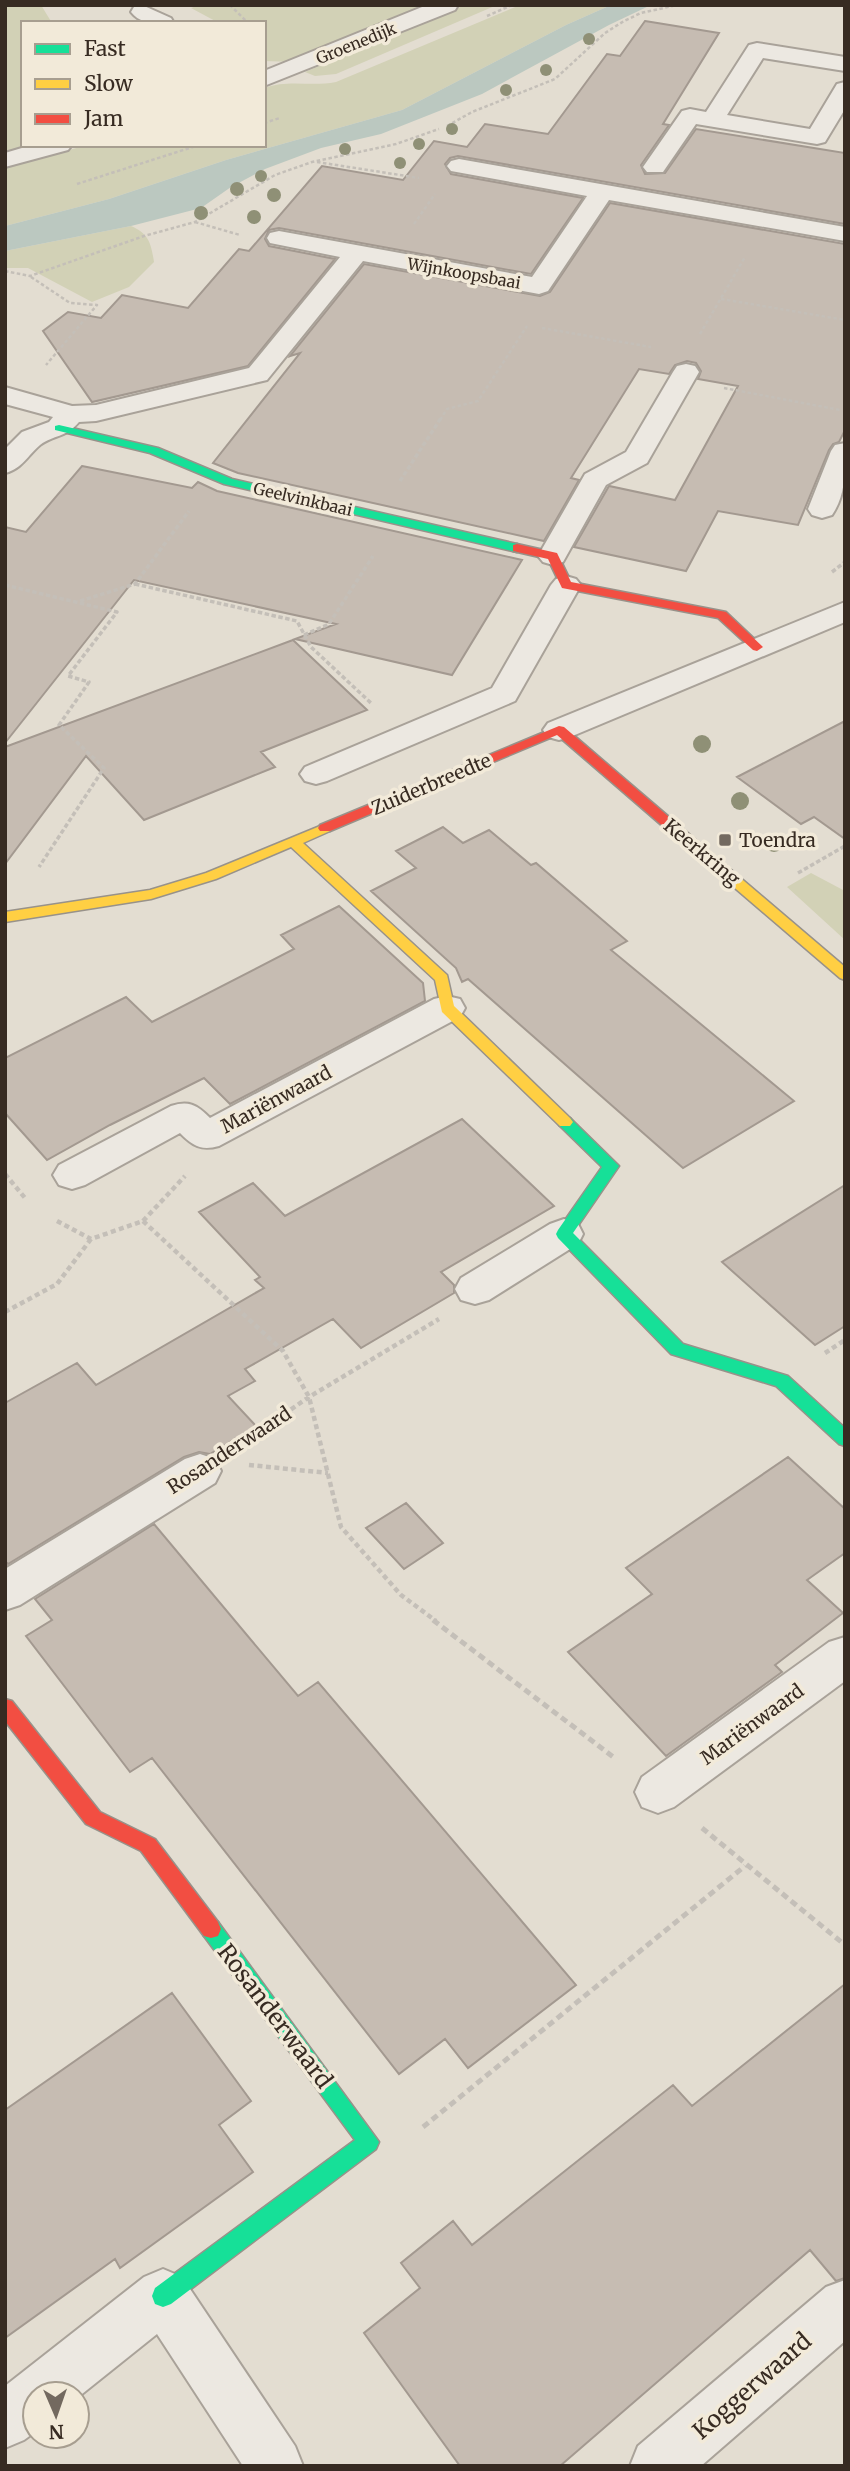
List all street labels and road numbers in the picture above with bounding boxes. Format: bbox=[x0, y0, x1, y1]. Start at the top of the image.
street label: Groenedijk bbox=[313, 18, 400, 68]
street label: Wijnkoopsbaai bbox=[405, 253, 522, 293]
street label: Geelvinkbaai bbox=[252, 478, 354, 520]
street label: Zuiderbreedte bbox=[367, 748, 495, 820]
street label: Keerkring bbox=[659, 813, 745, 891]
street label: Mariënwaard bbox=[217, 1060, 335, 1138]
street label: Rosanderwaard bbox=[162, 1401, 296, 1499]
street label: Mariënwaard bbox=[696, 1678, 808, 1770]
street label: Rosanderwaard bbox=[212, 1938, 339, 2094]
street label: Koggerwaard bbox=[686, 2326, 817, 2445]

